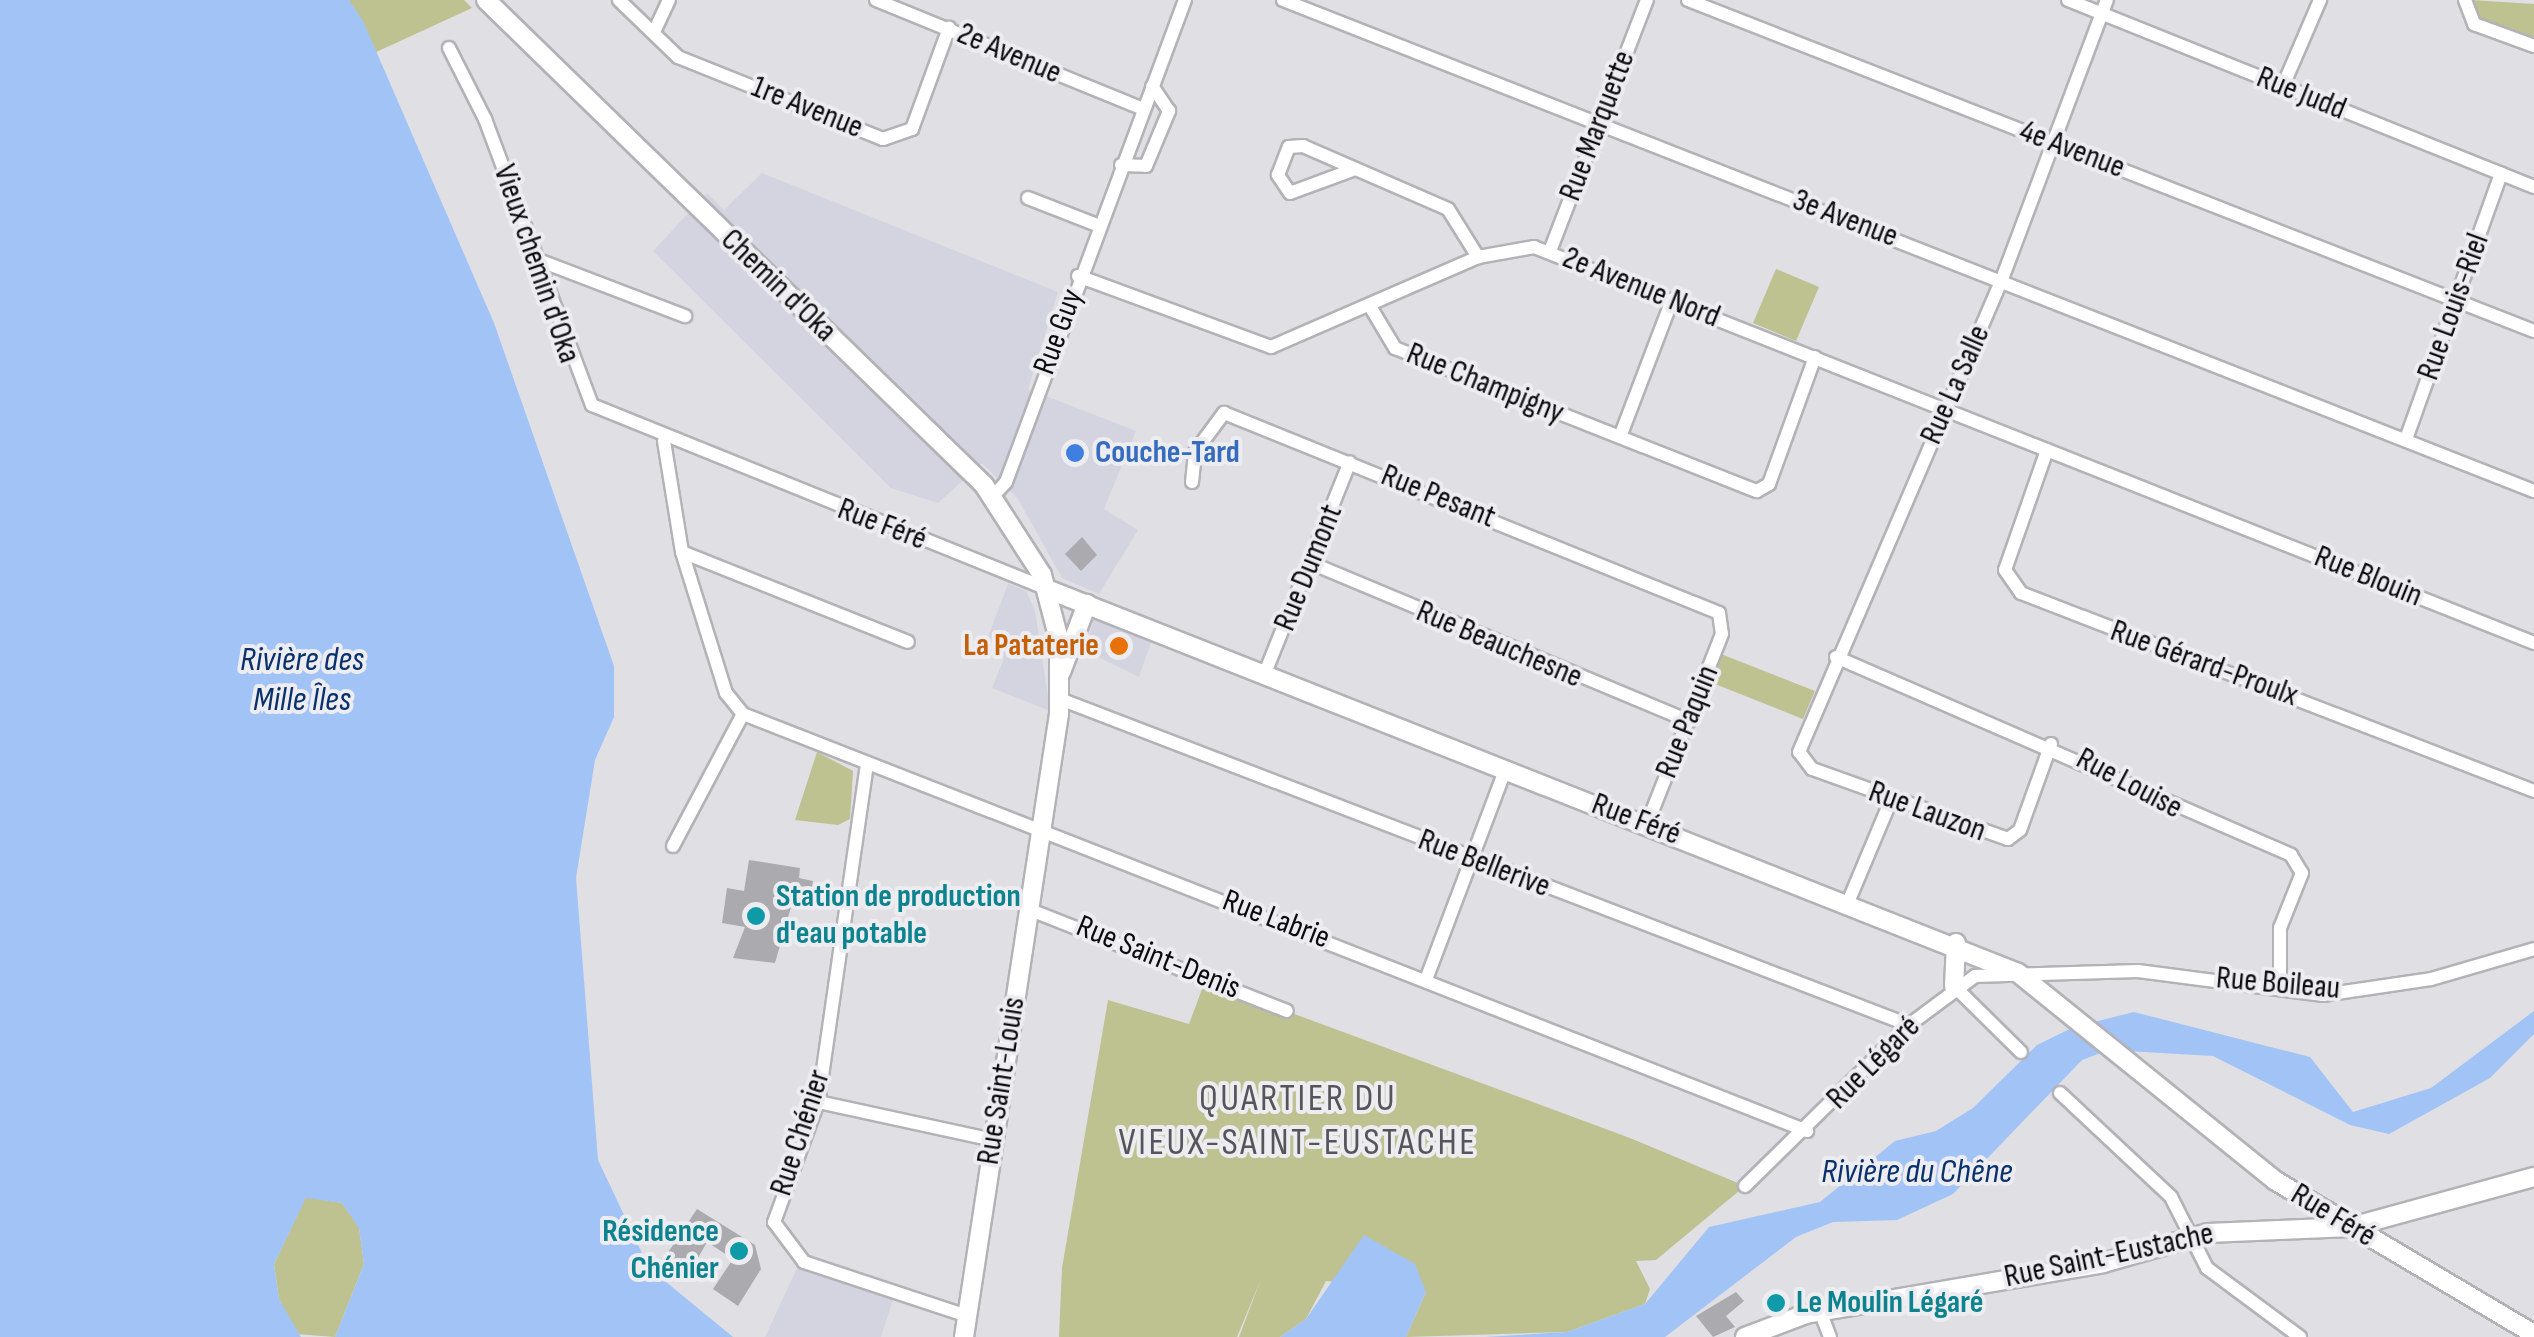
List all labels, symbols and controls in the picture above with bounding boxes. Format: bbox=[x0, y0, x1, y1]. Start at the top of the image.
street label: 2e Avenue bbox=[951, 15, 1067, 93]
street label: Rue Marquette bbox=[1552, 46, 1644, 206]
street label: Rue Judd bbox=[2251, 59, 2351, 129]
street label: 1re Avenue bbox=[746, 68, 868, 148]
street label: 4e Avenue bbox=[2014, 112, 2130, 188]
street label: Vieux chemin d'Oka bbox=[484, 160, 588, 368]
street label: 3e Avenue bbox=[1787, 181, 1903, 257]
street label: Chemin d'Oka bbox=[712, 221, 844, 351]
street label: Rue Louis-Riel bbox=[2410, 229, 2498, 385]
street label: 2e Avenue Nord bbox=[1557, 239, 1725, 337]
street label: Rue Guy bbox=[1026, 284, 1092, 380]
street label: Rue La Salle bbox=[1913, 320, 1999, 450]
street label: Rue Champigny bbox=[1401, 335, 1569, 433]
place label: Couche-Tard bbox=[1095, 434, 1240, 472]
marker: Couche-Tard bbox=[1064, 442, 1086, 464]
street label: Rue Pesant bbox=[1375, 457, 1501, 537]
street label: Rue Féré bbox=[832, 491, 932, 559]
street label: Rue Dumont bbox=[1266, 499, 1352, 637]
street label: Rue Blouin bbox=[2309, 538, 2427, 616]
street label: Rue Beauchesne bbox=[1410, 593, 1588, 697]
street label: Rue Gérard-Proulx bbox=[2105, 612, 2303, 716]
place label: La Pataterie bbox=[963, 627, 1099, 665]
marker: La Pataterie bbox=[1108, 635, 1130, 657]
water label: Rivière des Mille Îles bbox=[240, 639, 364, 721]
street label: Rue Paquin bbox=[1648, 660, 1728, 784]
street label: Rue Louise bbox=[2069, 740, 2189, 828]
street label: Rue Lauzon bbox=[1863, 773, 1991, 851]
street label: Rue Féré bbox=[1586, 786, 1686, 854]
street label: Rue Bellerive bbox=[1413, 821, 1555, 907]
place label: Station de production d'eau potable bbox=[776, 879, 1021, 954]
street label: Rue Labrie bbox=[1217, 882, 1335, 958]
marker: Station de production d'eau potable bbox=[745, 905, 767, 927]
street label: Rue Saint-Denis bbox=[1070, 908, 1246, 1008]
street label: Rue Boileau bbox=[2215, 959, 2341, 1009]
street label: Rue Saint-Louis bbox=[970, 994, 1034, 1168]
street label: Rue Légaré bbox=[1819, 1008, 1929, 1118]
street label: Rue Chénier bbox=[763, 1065, 839, 1201]
district label: QUARTIER DU VIEUX-SAINT-EUSTACHE bbox=[1119, 1076, 1477, 1166]
water label: Rivière du Chêne bbox=[1821, 1151, 2013, 1193]
street label: Rue Féré bbox=[2284, 1176, 2382, 1256]
place label: Résidence Chénier bbox=[602, 1214, 719, 1289]
street label: Rue Saint-Eustache bbox=[2001, 1215, 2217, 1297]
marker: Résidence Chénier bbox=[728, 1240, 750, 1262]
place label: Le Moulin Légaré bbox=[1796, 1284, 1983, 1322]
marker: Le Moulin Légaré bbox=[1765, 1292, 1787, 1314]

